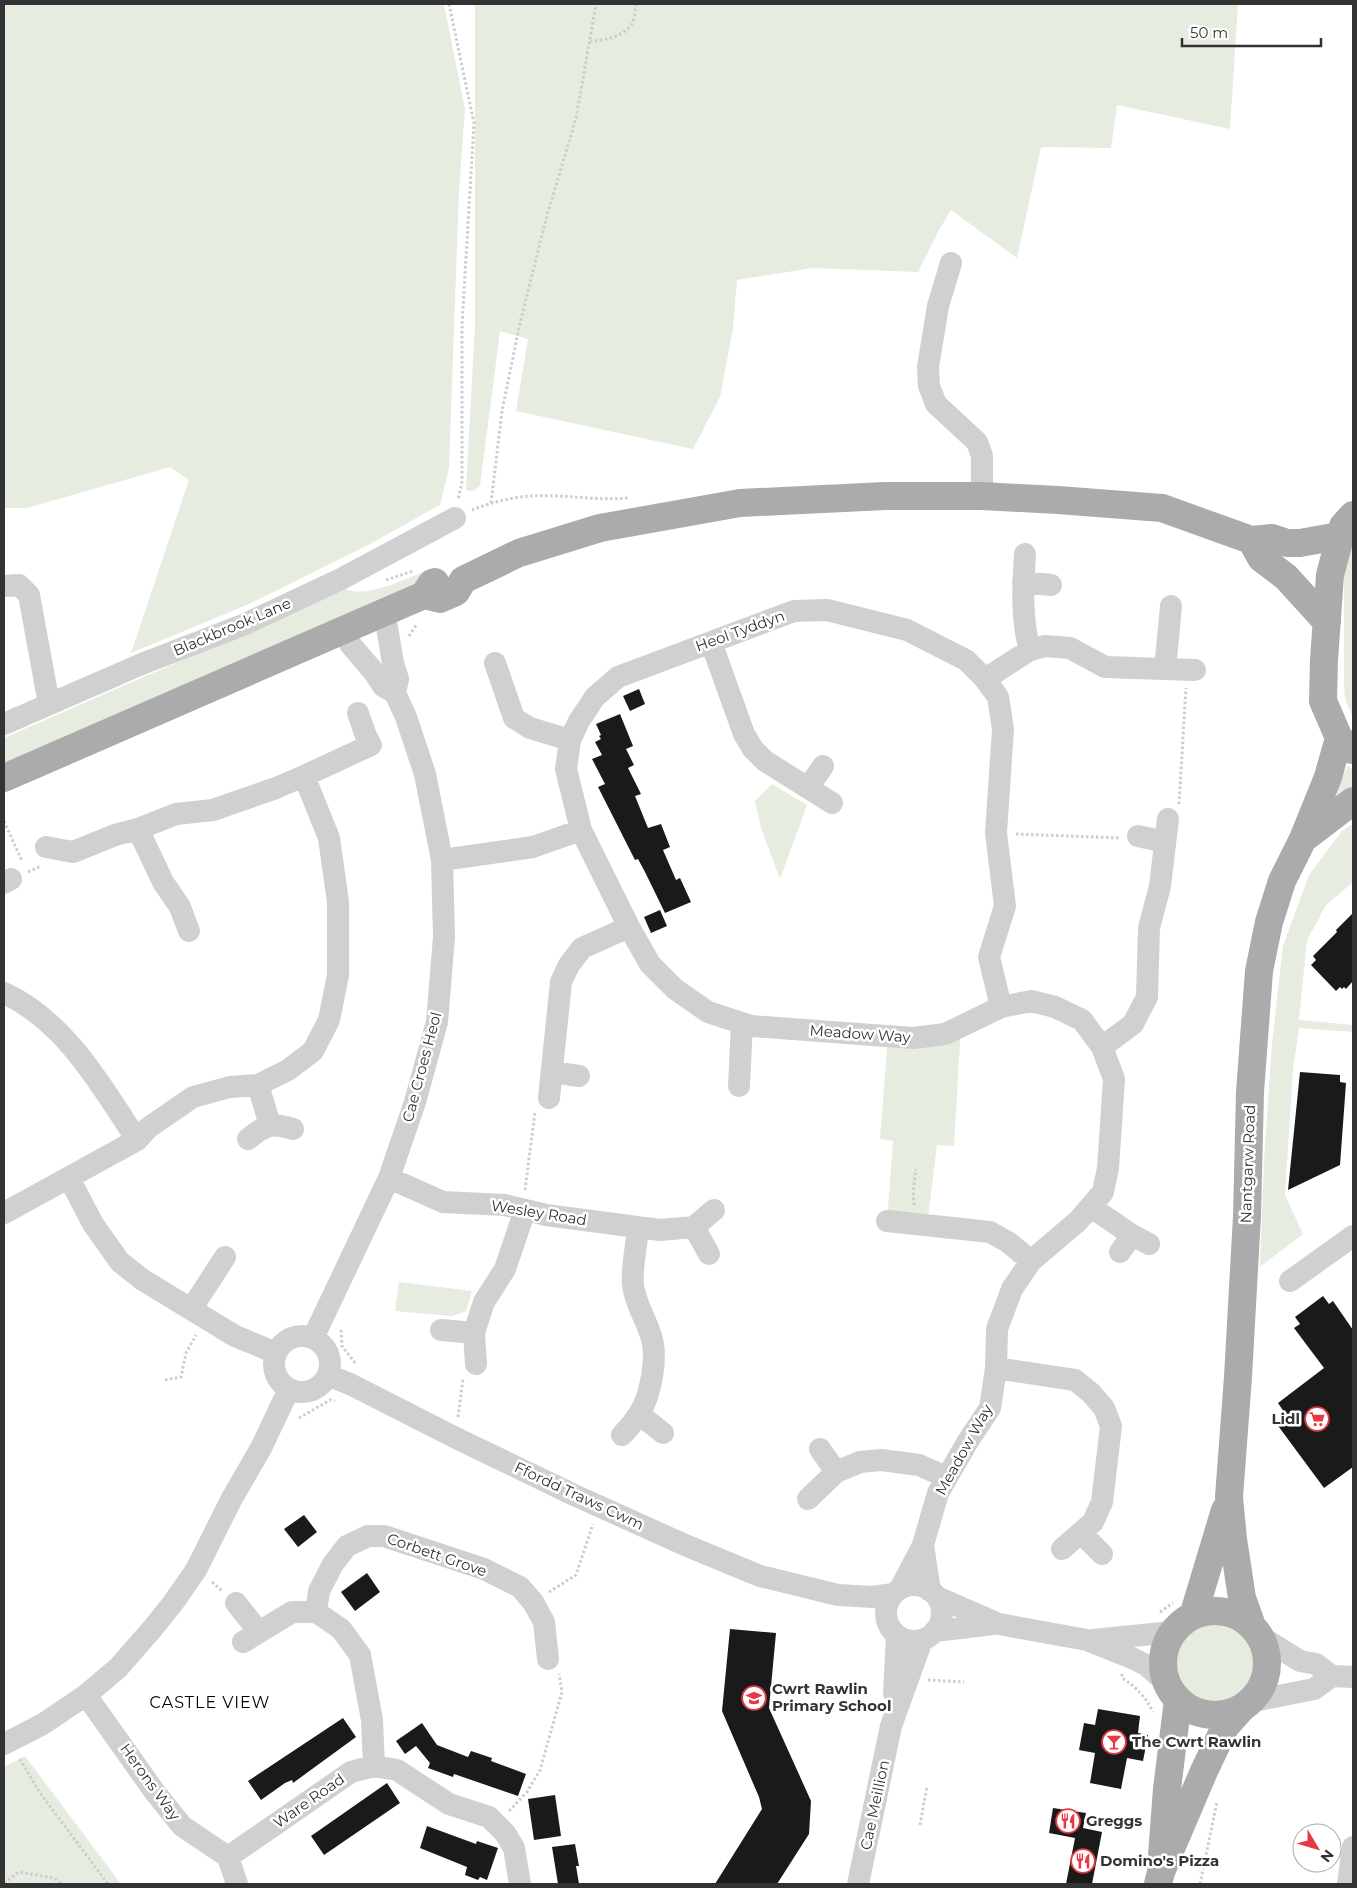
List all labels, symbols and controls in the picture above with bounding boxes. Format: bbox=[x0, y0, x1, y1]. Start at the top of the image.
scale bar bbox=[1182, 15, 1321, 47]
text: 50 m bbox=[1190, 23, 1228, 42]
street label: Blackbrook Lane bbox=[170, 593, 294, 660]
street label: Heol Tyddyn bbox=[693, 606, 787, 655]
street label: Cae Croes Heol bbox=[398, 1010, 445, 1124]
street label: Meadow Way bbox=[809, 1021, 912, 1047]
street label: Nantgarw Road bbox=[1236, 1104, 1259, 1224]
street label: Wesley Road bbox=[490, 1196, 588, 1229]
street label: Meadow Way bbox=[931, 1400, 997, 1499]
supermarket icon: Lidl bbox=[1304, 1406, 1330, 1432]
place label: Lidl bbox=[1272, 1409, 1300, 1428]
street label: Ffordd Traws Cwm bbox=[512, 1457, 647, 1534]
street label: Corbett Grove bbox=[385, 1529, 490, 1580]
place label: Cwrt Rawlin Primary School bbox=[772, 1679, 891, 1715]
school or university icon: Cwrt Rawlin Primary School bbox=[741, 1685, 767, 1711]
district label: CASTLE VIEW bbox=[150, 1693, 270, 1712]
bar icon: The Cwrt Rawlin bbox=[1101, 1729, 1127, 1755]
place label: The Cwrt Rawlin bbox=[1132, 1732, 1261, 1751]
street label: Herons Way bbox=[116, 1740, 185, 1825]
street label: Cae Meillion bbox=[856, 1758, 893, 1852]
street label: Ware Road bbox=[269, 1769, 348, 1832]
restaurant icon: Greggs bbox=[1055, 1808, 1081, 1834]
place label: Greggs bbox=[1086, 1811, 1142, 1830]
north arrow bbox=[1292, 1823, 1342, 1873]
text: N bbox=[1317, 1846, 1338, 1866]
restaurant icon: Domino's Pizza bbox=[1070, 1848, 1096, 1874]
place label: Domino's Pizza bbox=[1100, 1851, 1219, 1870]

